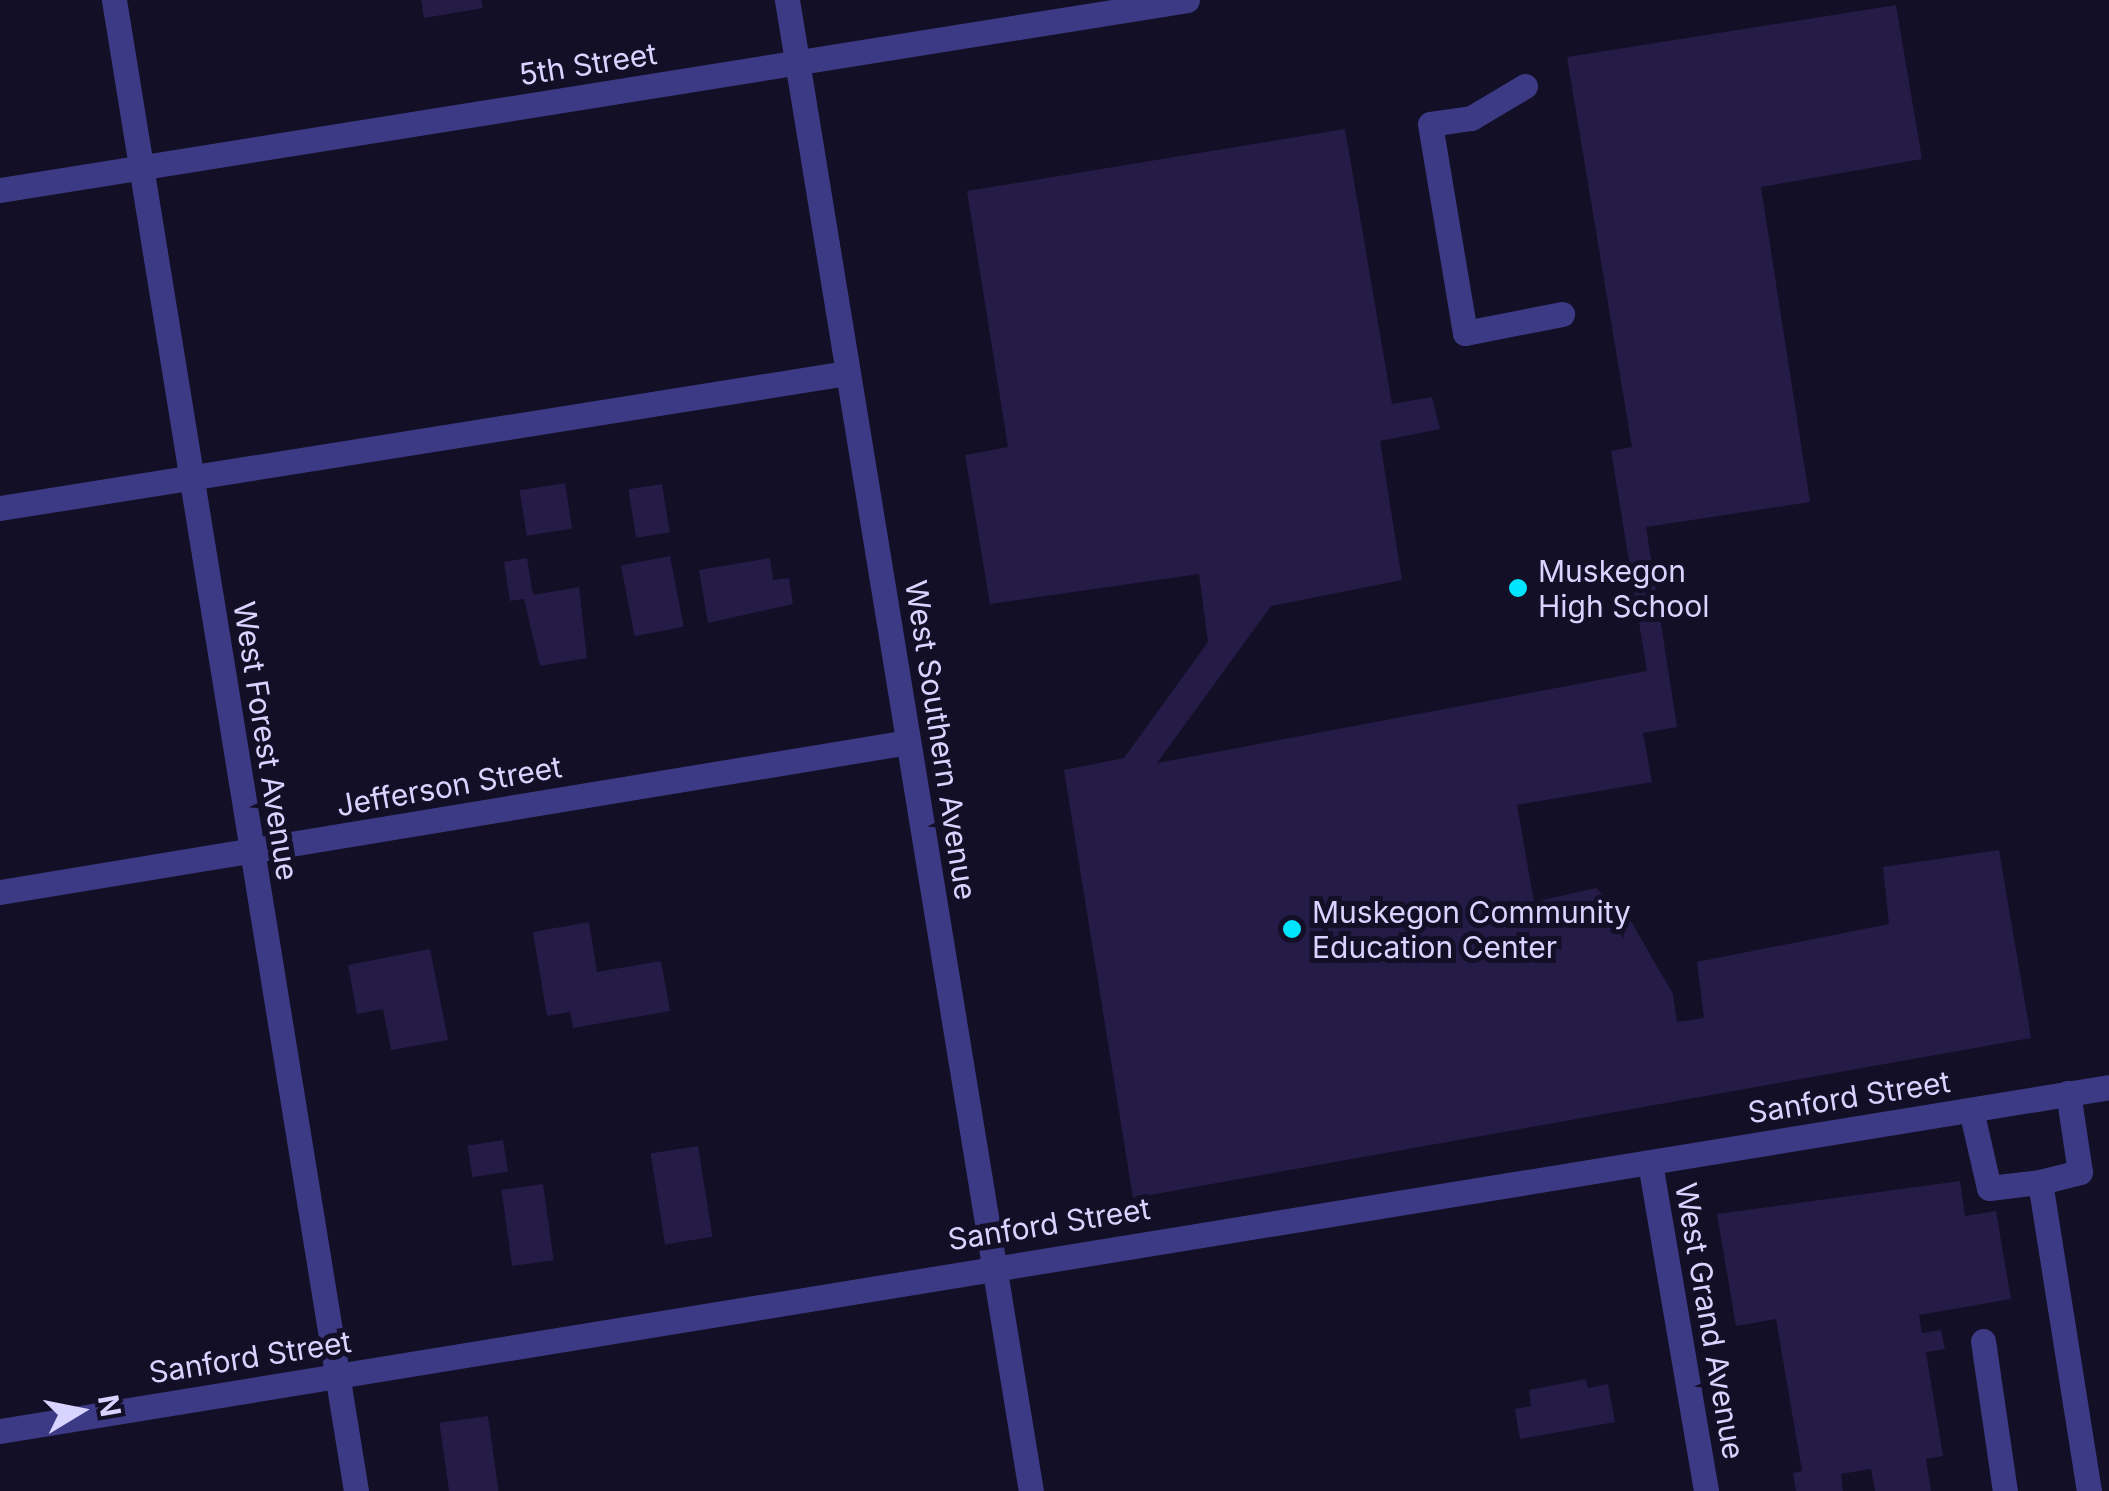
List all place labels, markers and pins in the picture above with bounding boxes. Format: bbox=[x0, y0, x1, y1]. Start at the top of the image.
place label: Muskegon High School bbox=[1538, 553, 1710, 624]
marker: Muskegon High School bbox=[1507, 577, 1529, 599]
place label: Muskegon Community Education Center bbox=[1312, 894, 1631, 964]
marker: Muskegon Community Education Center bbox=[1281, 918, 1303, 940]

